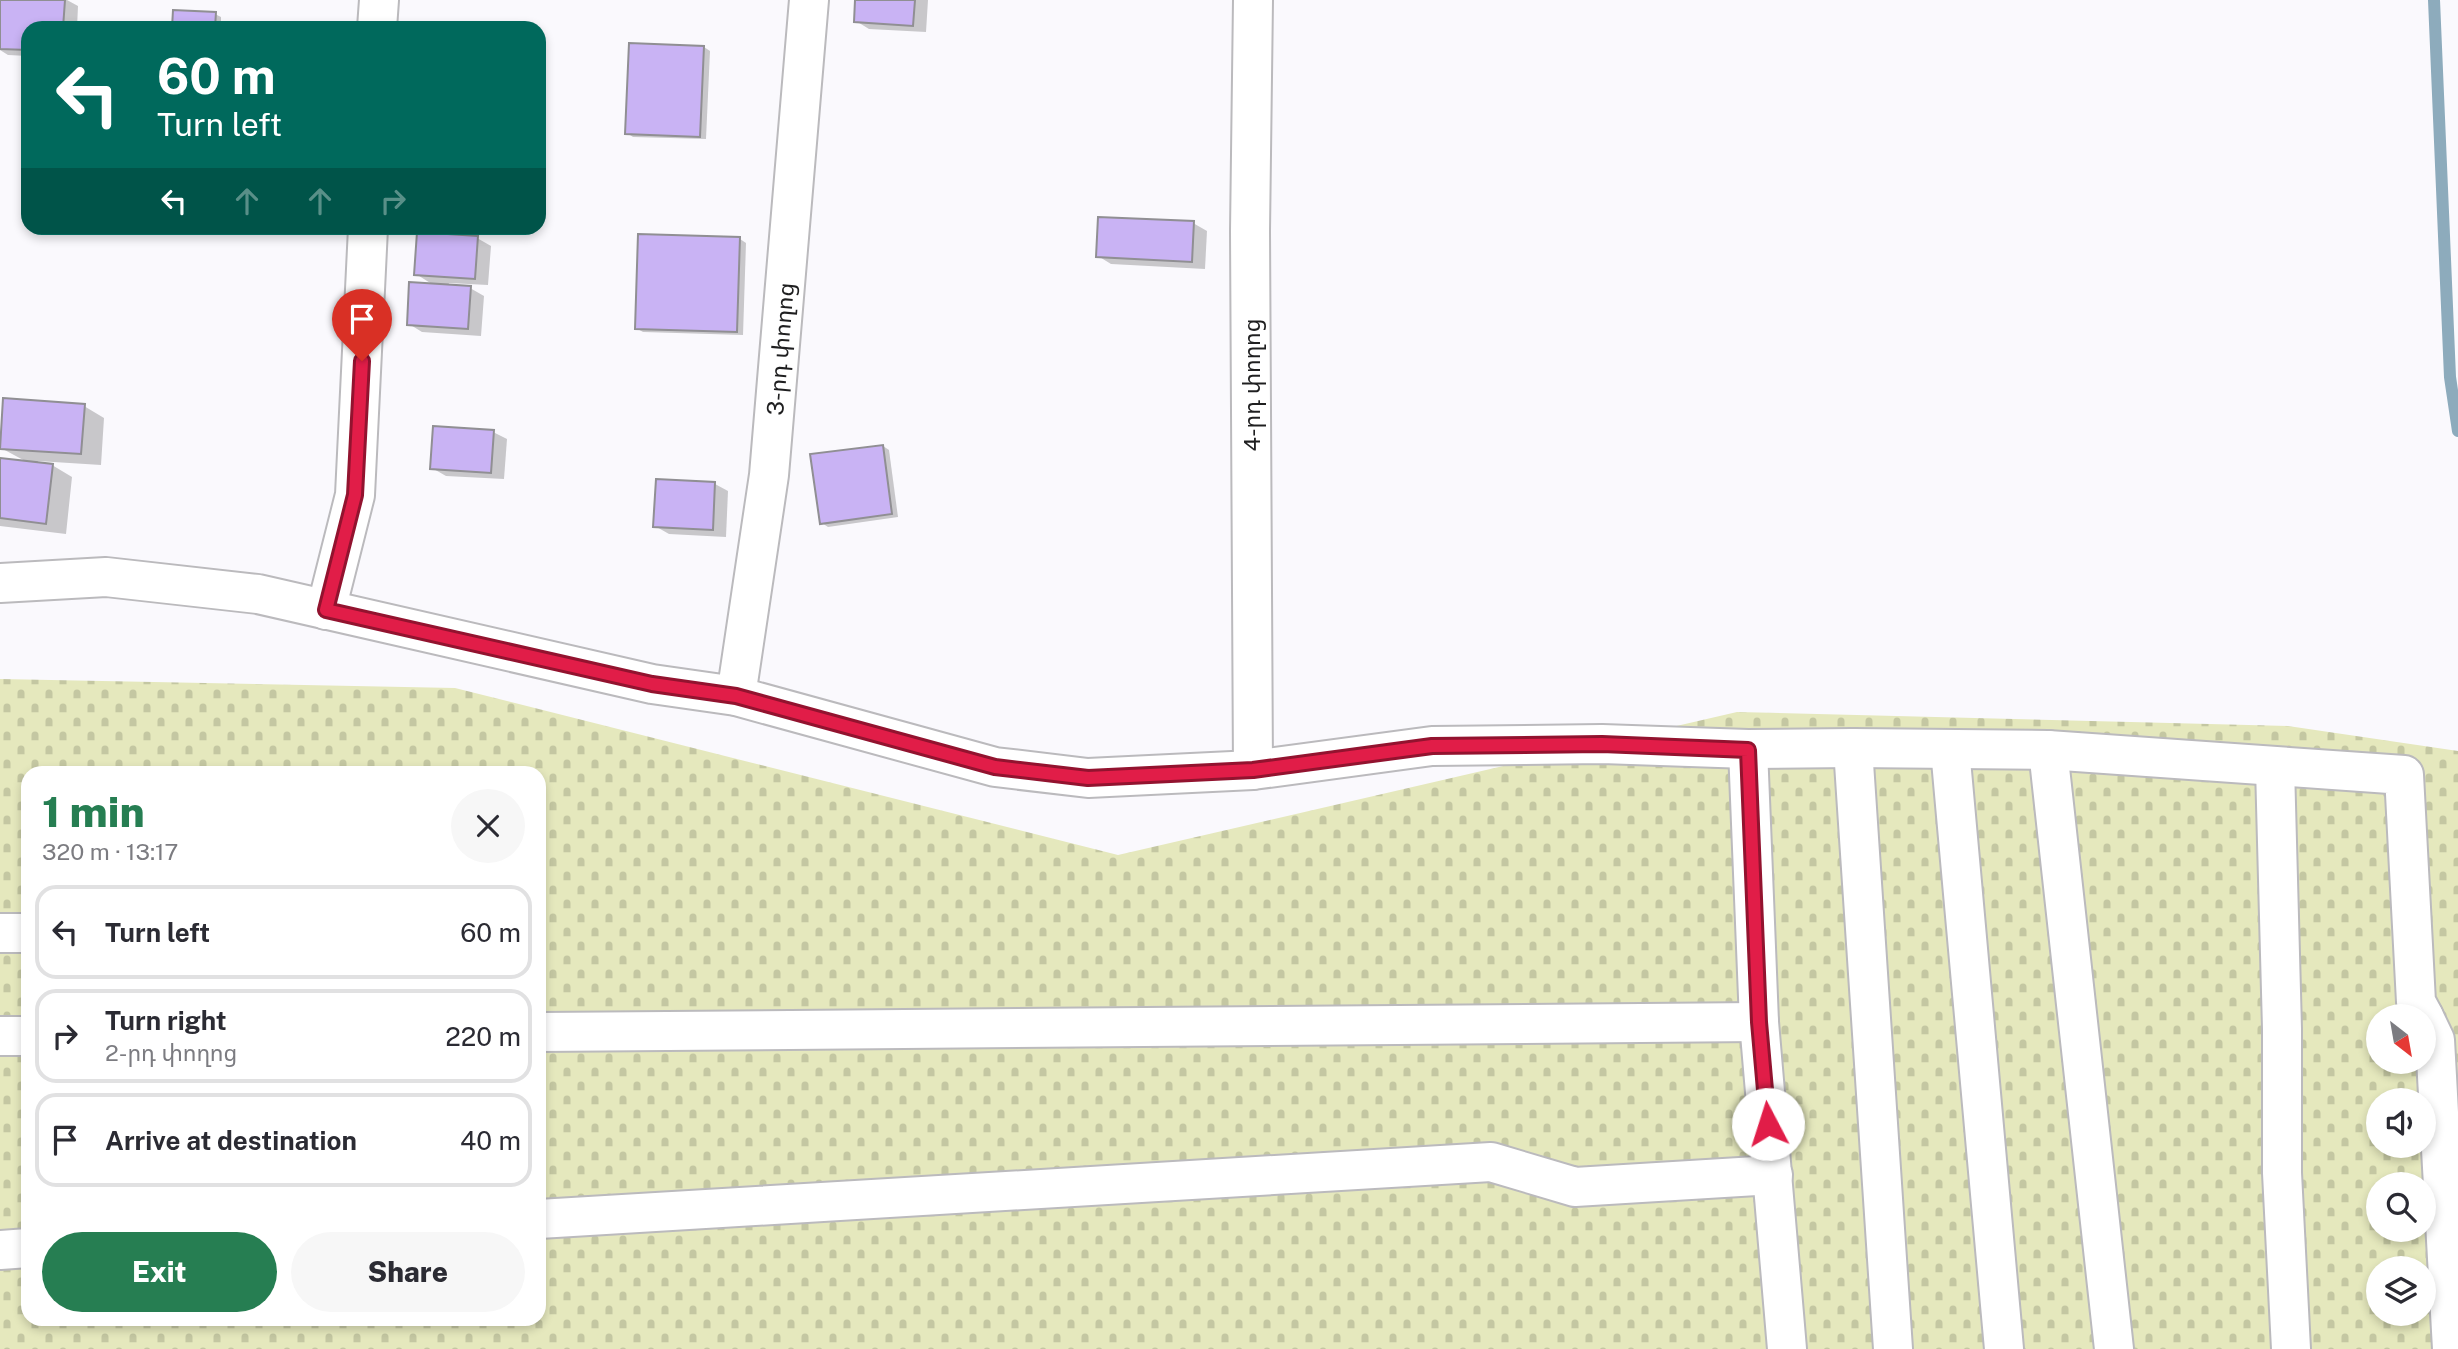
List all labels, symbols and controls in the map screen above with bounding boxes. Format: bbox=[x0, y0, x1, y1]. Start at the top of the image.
text: 60 m bbox=[157, 47, 276, 105]
icon: left bbox=[42, 49, 133, 140]
text: Turn left bbox=[157, 106, 282, 143]
icon: left bbox=[155, 182, 193, 220]
icon: ahead bbox=[228, 182, 266, 220]
icon: ahead bbox=[301, 182, 339, 220]
icon: right bbox=[374, 182, 412, 220]
street label: 3-րդ փողոց bbox=[761, 281, 800, 416]
pin bbox=[332, 289, 392, 361]
icon: arrive bbox=[343, 300, 381, 338]
street label: 4-րդ փողոց bbox=[1238, 318, 1266, 452]
text: 1 min bbox=[42, 787, 145, 836]
button: close bbox=[451, 789, 525, 863]
text: 320 m · 13:17 bbox=[42, 838, 178, 865]
icon: left bbox=[46, 913, 84, 951]
text: Turn left bbox=[105, 917, 210, 948]
text: 60 m bbox=[460, 917, 521, 948]
north arrow bbox=[2366, 1004, 2436, 1074]
map controls bbox=[2366, 1004, 2436, 1326]
text: Turn right bbox=[105, 1005, 227, 1036]
icon: right bbox=[46, 1017, 84, 1055]
text: 220 m bbox=[445, 1021, 521, 1052]
text: 2-րդ փողոց bbox=[105, 1039, 237, 1066]
position arrow bbox=[1731, 1087, 1805, 1161]
button: sound bbox=[2366, 1088, 2436, 1158]
icon: arrive bbox=[46, 1121, 84, 1159]
text: Arrive at destination bbox=[105, 1125, 357, 1156]
text: 40 m bbox=[460, 1125, 521, 1156]
button: search bbox=[2366, 1172, 2436, 1242]
button: Exit bbox=[42, 1232, 277, 1312]
button: Share bbox=[291, 1232, 525, 1312]
button: layers bbox=[2366, 1256, 2436, 1326]

